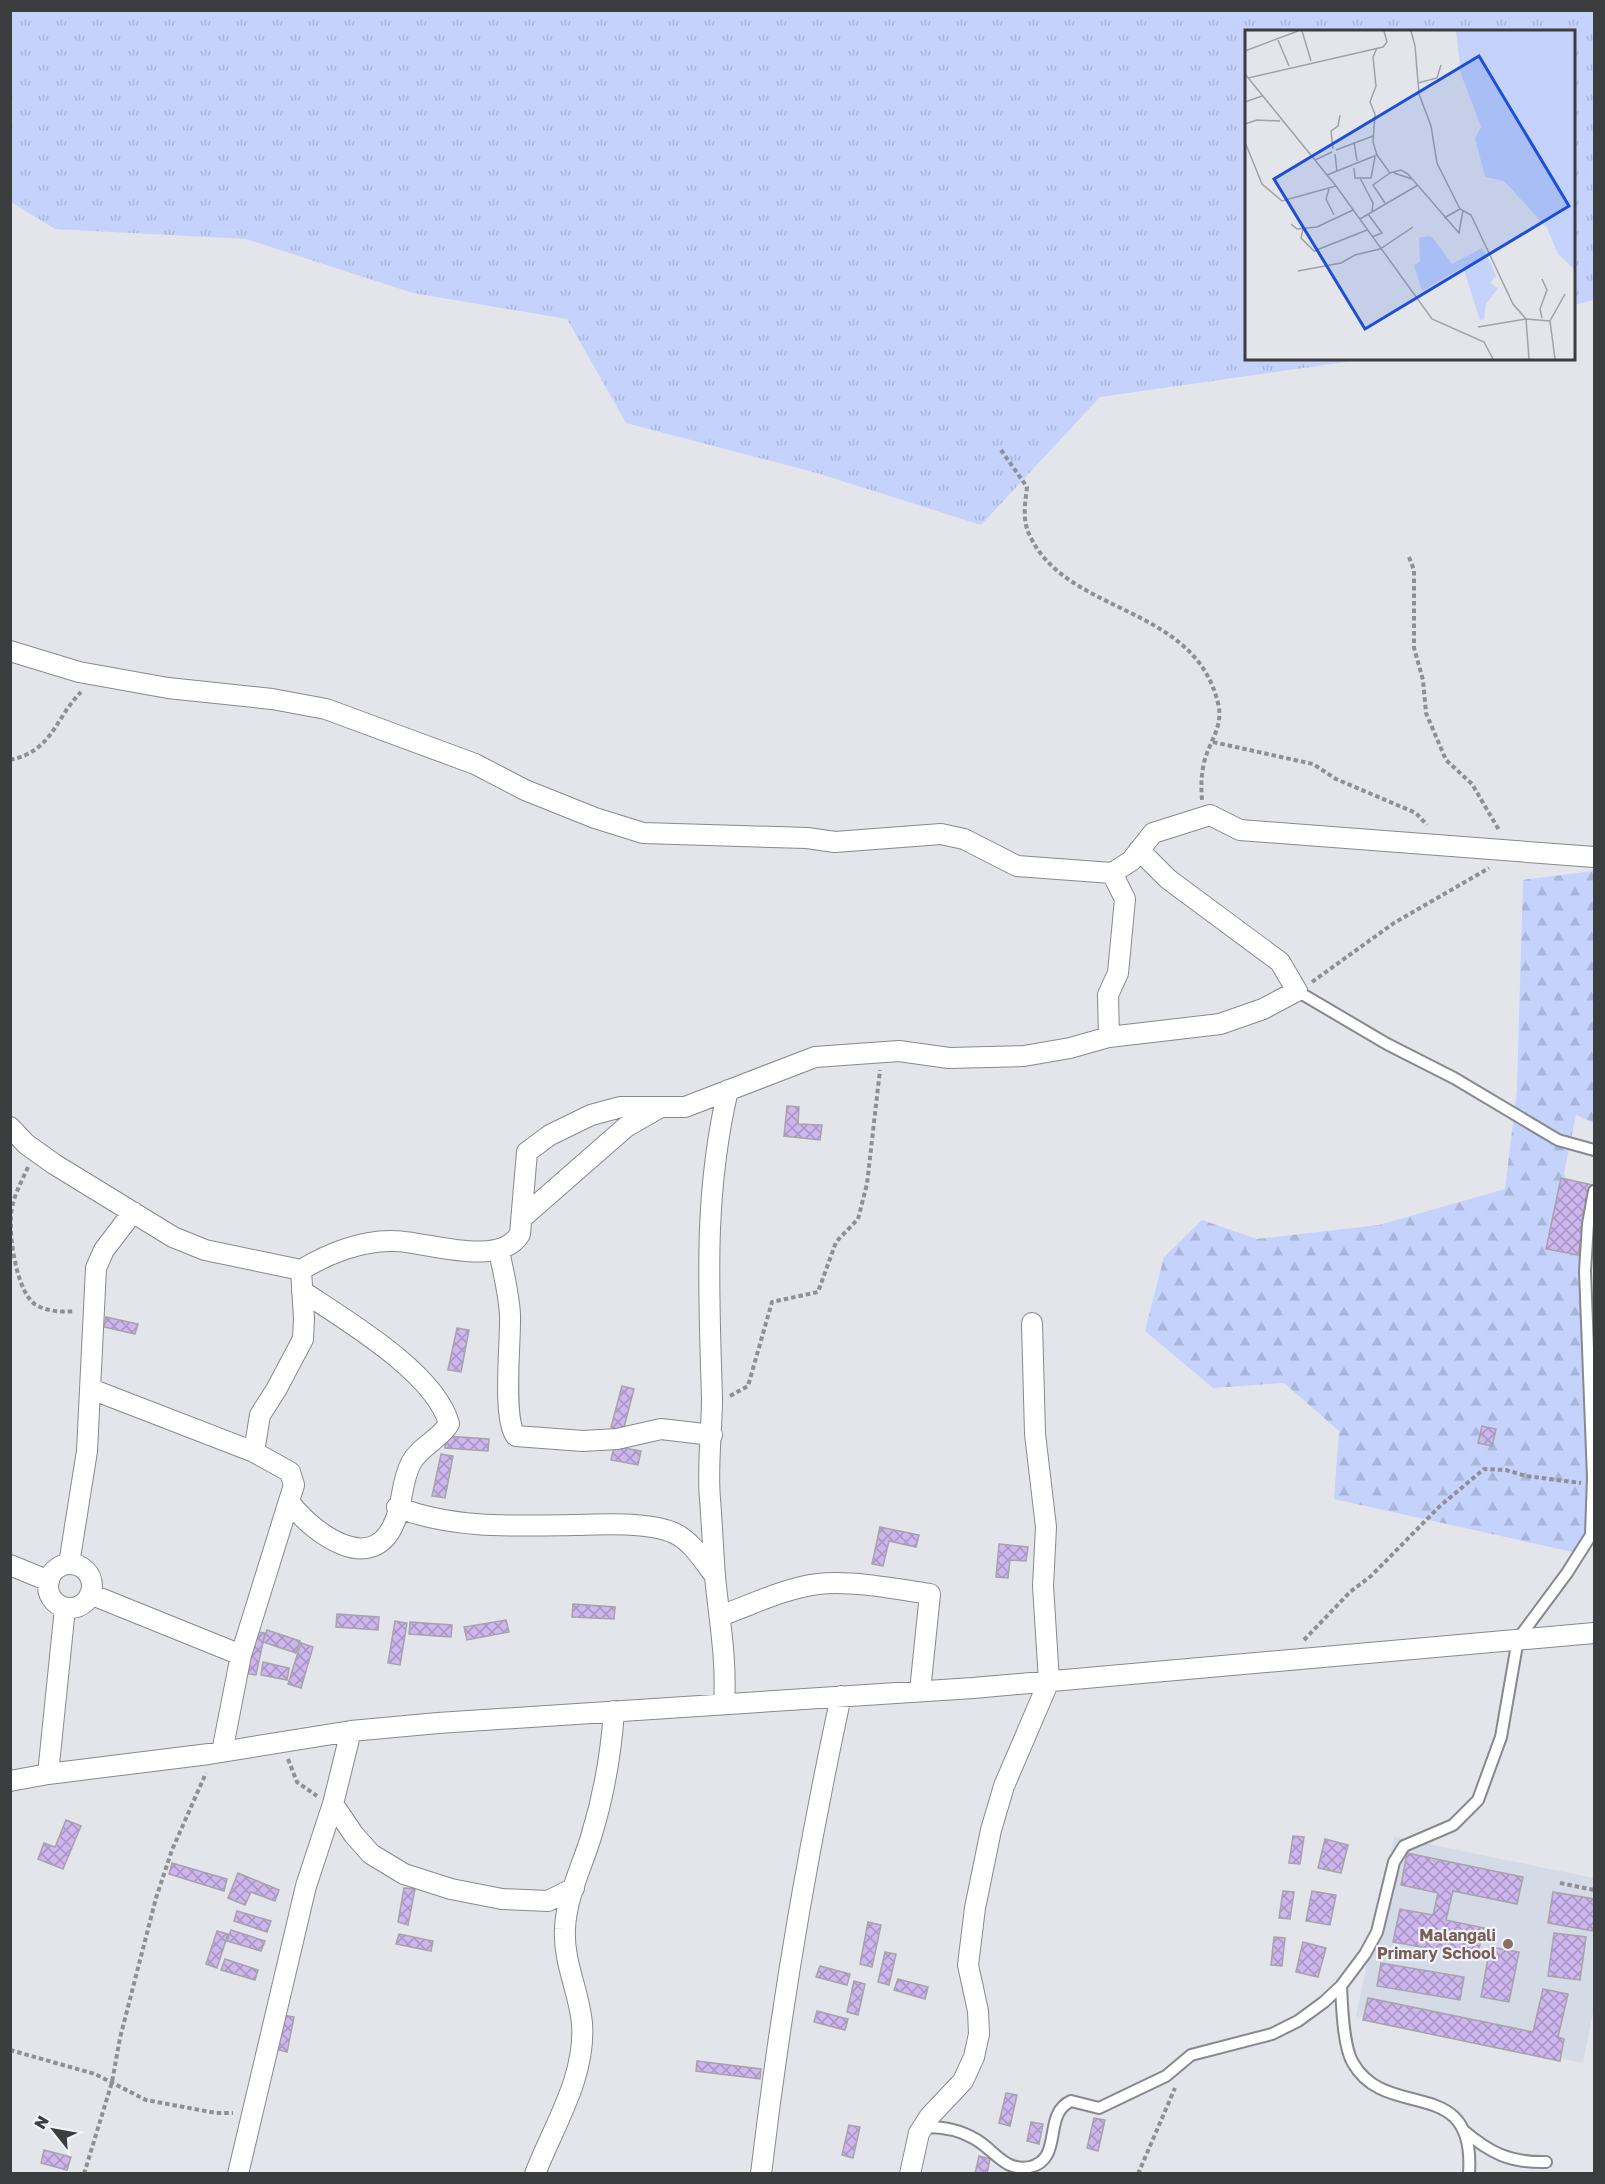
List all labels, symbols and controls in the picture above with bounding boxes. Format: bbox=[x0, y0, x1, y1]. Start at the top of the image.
inset map bbox=[1245, 30, 1575, 360]
place label: Malangali Primary School bbox=[1377, 1925, 1497, 1963]
marker: Malangali Primary School bbox=[1501, 1937, 1515, 1951]
north arrow bbox=[24, 2100, 84, 2160]
text: N bbox=[29, 2112, 53, 2133]

